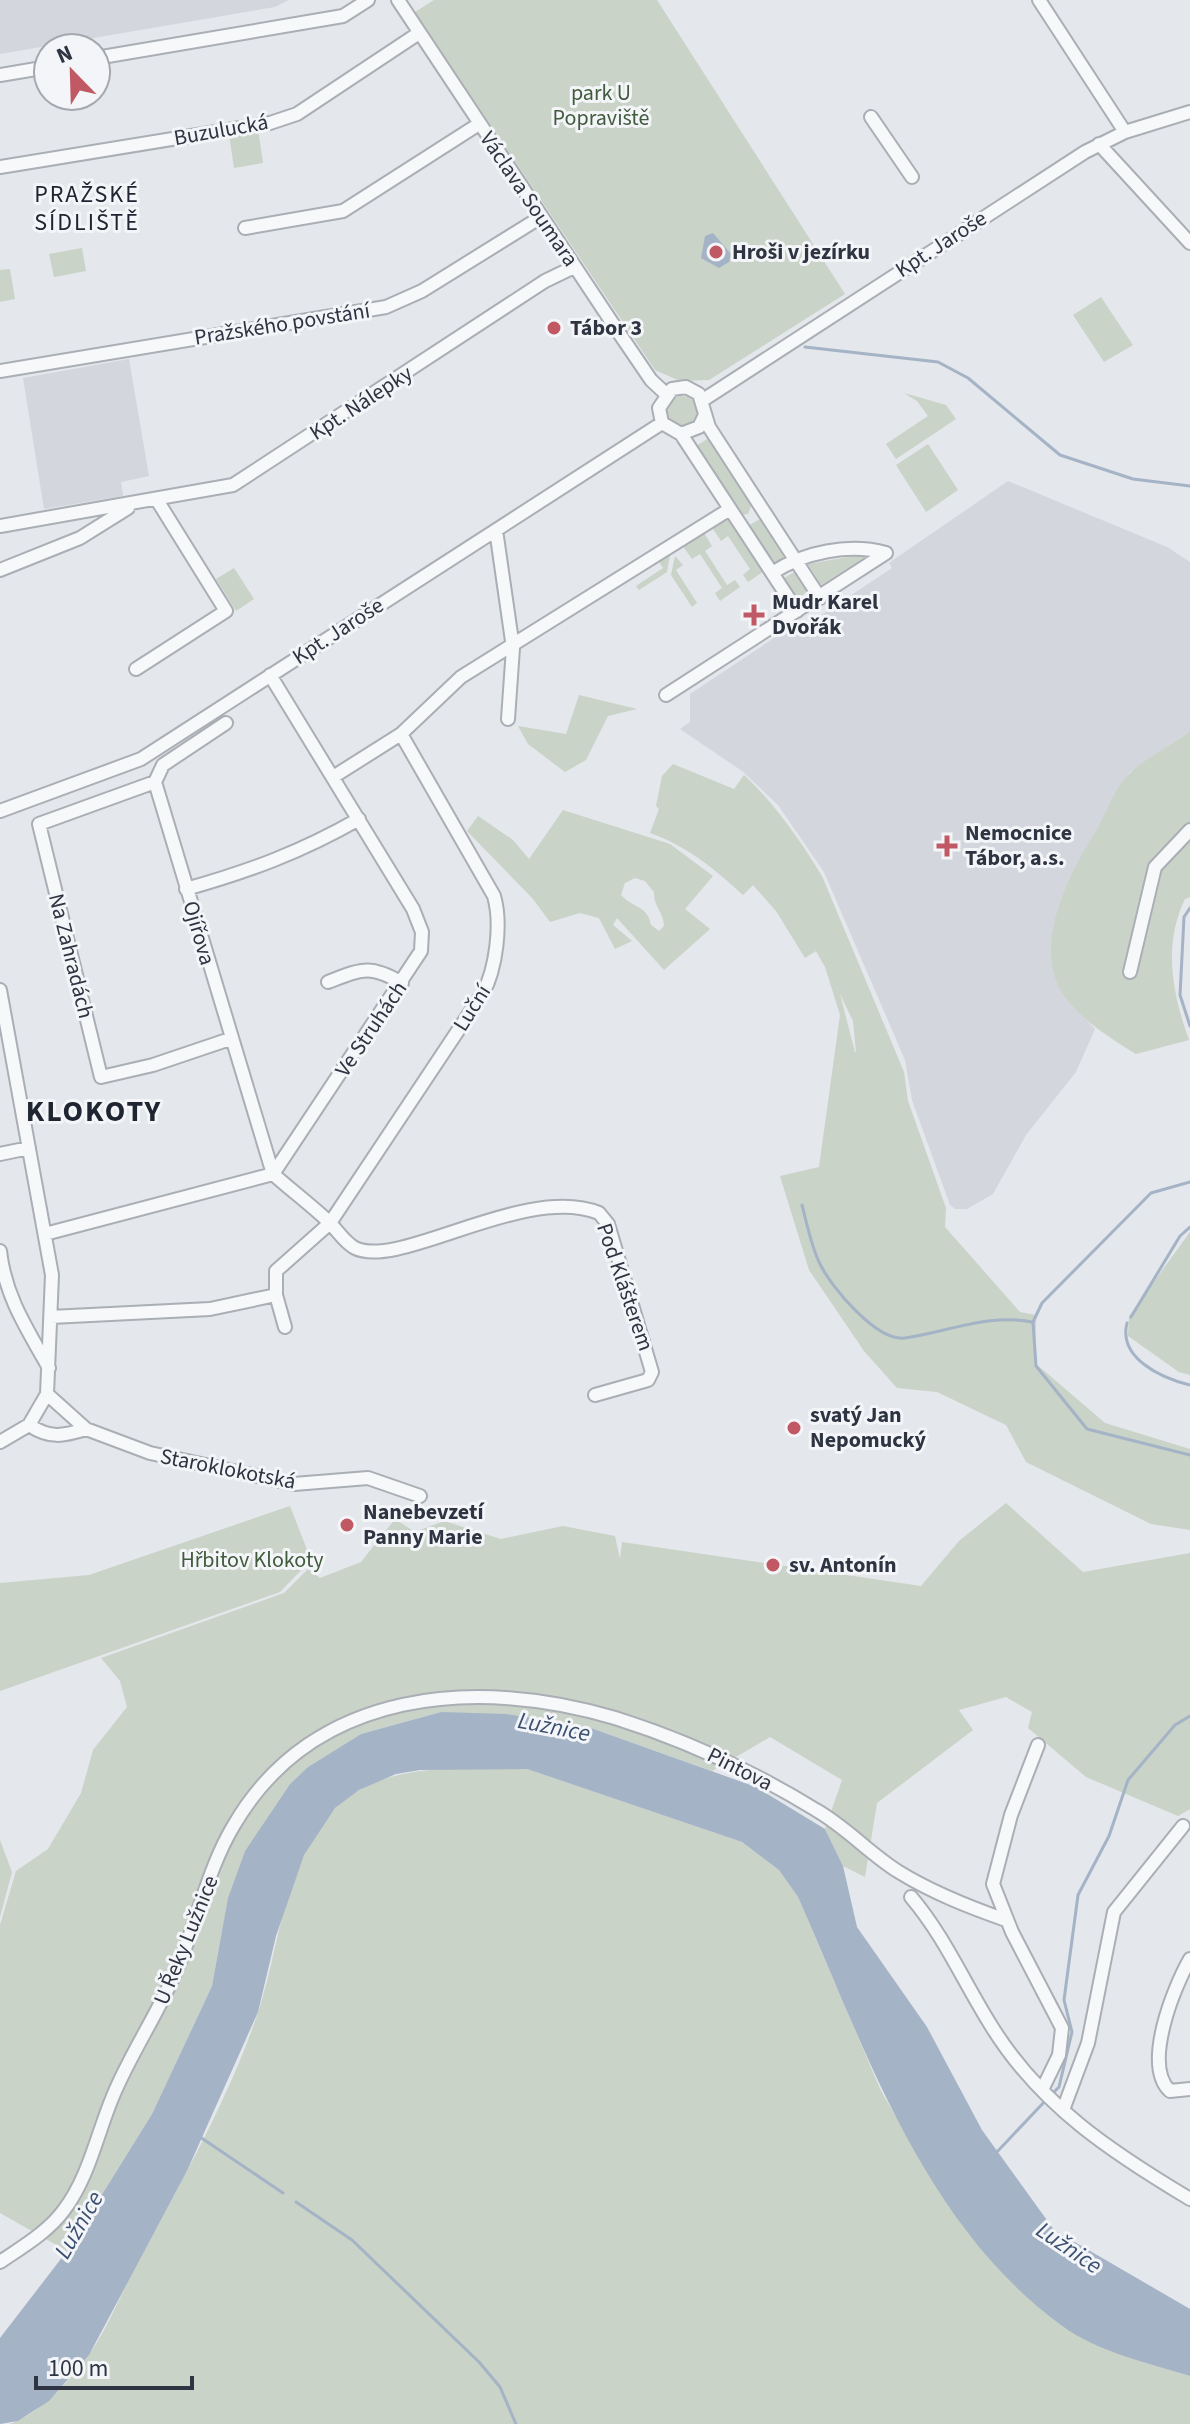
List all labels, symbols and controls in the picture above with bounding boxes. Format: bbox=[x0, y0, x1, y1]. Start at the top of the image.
north arrow bbox=[32, 32, 112, 112]
text: N bbox=[52, 37, 78, 72]
park label: park U Popraviště bbox=[553, 77, 649, 134]
street label: Buzulucká bbox=[171, 106, 271, 154]
street label: Václava Soumara bbox=[472, 125, 586, 273]
district label: PRAŽSKÉ SÍDLIŠTĚ bbox=[34, 177, 140, 240]
street label: Kpt. Jaroše bbox=[889, 202, 993, 285]
place label: Hroši v jezírku bbox=[732, 236, 870, 268]
marker: Hroši v jezírku bbox=[707, 243, 725, 261]
street label: Pražského povstání bbox=[192, 294, 373, 354]
place label: Tábor 3 bbox=[570, 312, 642, 344]
marker: Tábor 3 bbox=[545, 319, 563, 337]
street label: Kpt. Nálepky bbox=[303, 357, 419, 448]
place label: Mudr Karel Dvořák bbox=[772, 586, 879, 643]
street label: Kpt. Jaroše bbox=[286, 589, 390, 672]
marker: Mudr Karel Dvořák bbox=[743, 604, 765, 626]
place label: Nemocnice Tábor, a.s. bbox=[965, 817, 1072, 874]
marker: Nemocnice Tábor, a.s. bbox=[936, 835, 958, 857]
street label: Na Zahradách bbox=[40, 890, 102, 1022]
street label: Ojířova bbox=[175, 897, 223, 969]
street label: Ve Struhách bbox=[327, 975, 415, 1083]
street label: Luční bbox=[445, 978, 499, 1038]
district label: KLOKOTY bbox=[26, 1090, 162, 1133]
street label: Pod Klášterem bbox=[588, 1219, 662, 1355]
place label: svatý Jan Nepomucký bbox=[810, 1399, 927, 1456]
marker: svatý Jan Nepomucký bbox=[785, 1419, 803, 1437]
street label: Staroklokotská bbox=[158, 1440, 298, 1498]
place label: Nanebevzetí Panny Marie bbox=[363, 1496, 485, 1553]
marker: Nanebevzetí Panny Marie bbox=[338, 1516, 356, 1534]
park label: Hřbitov Klokoty bbox=[180, 1544, 324, 1576]
place label: sv. Antonín bbox=[789, 1549, 897, 1581]
marker: sv. Antonín bbox=[764, 1556, 782, 1574]
water label: Lužnice bbox=[515, 1703, 593, 1751]
street label: Pintova bbox=[702, 1739, 778, 1799]
street label: U Řeky Lužnice bbox=[145, 1870, 227, 2010]
water label: Lužnice bbox=[46, 2185, 112, 2265]
water label: Lužnice bbox=[1029, 2213, 1109, 2283]
scale bar bbox=[36, 2340, 192, 2390]
text: 100 m bbox=[48, 2351, 108, 2386]

